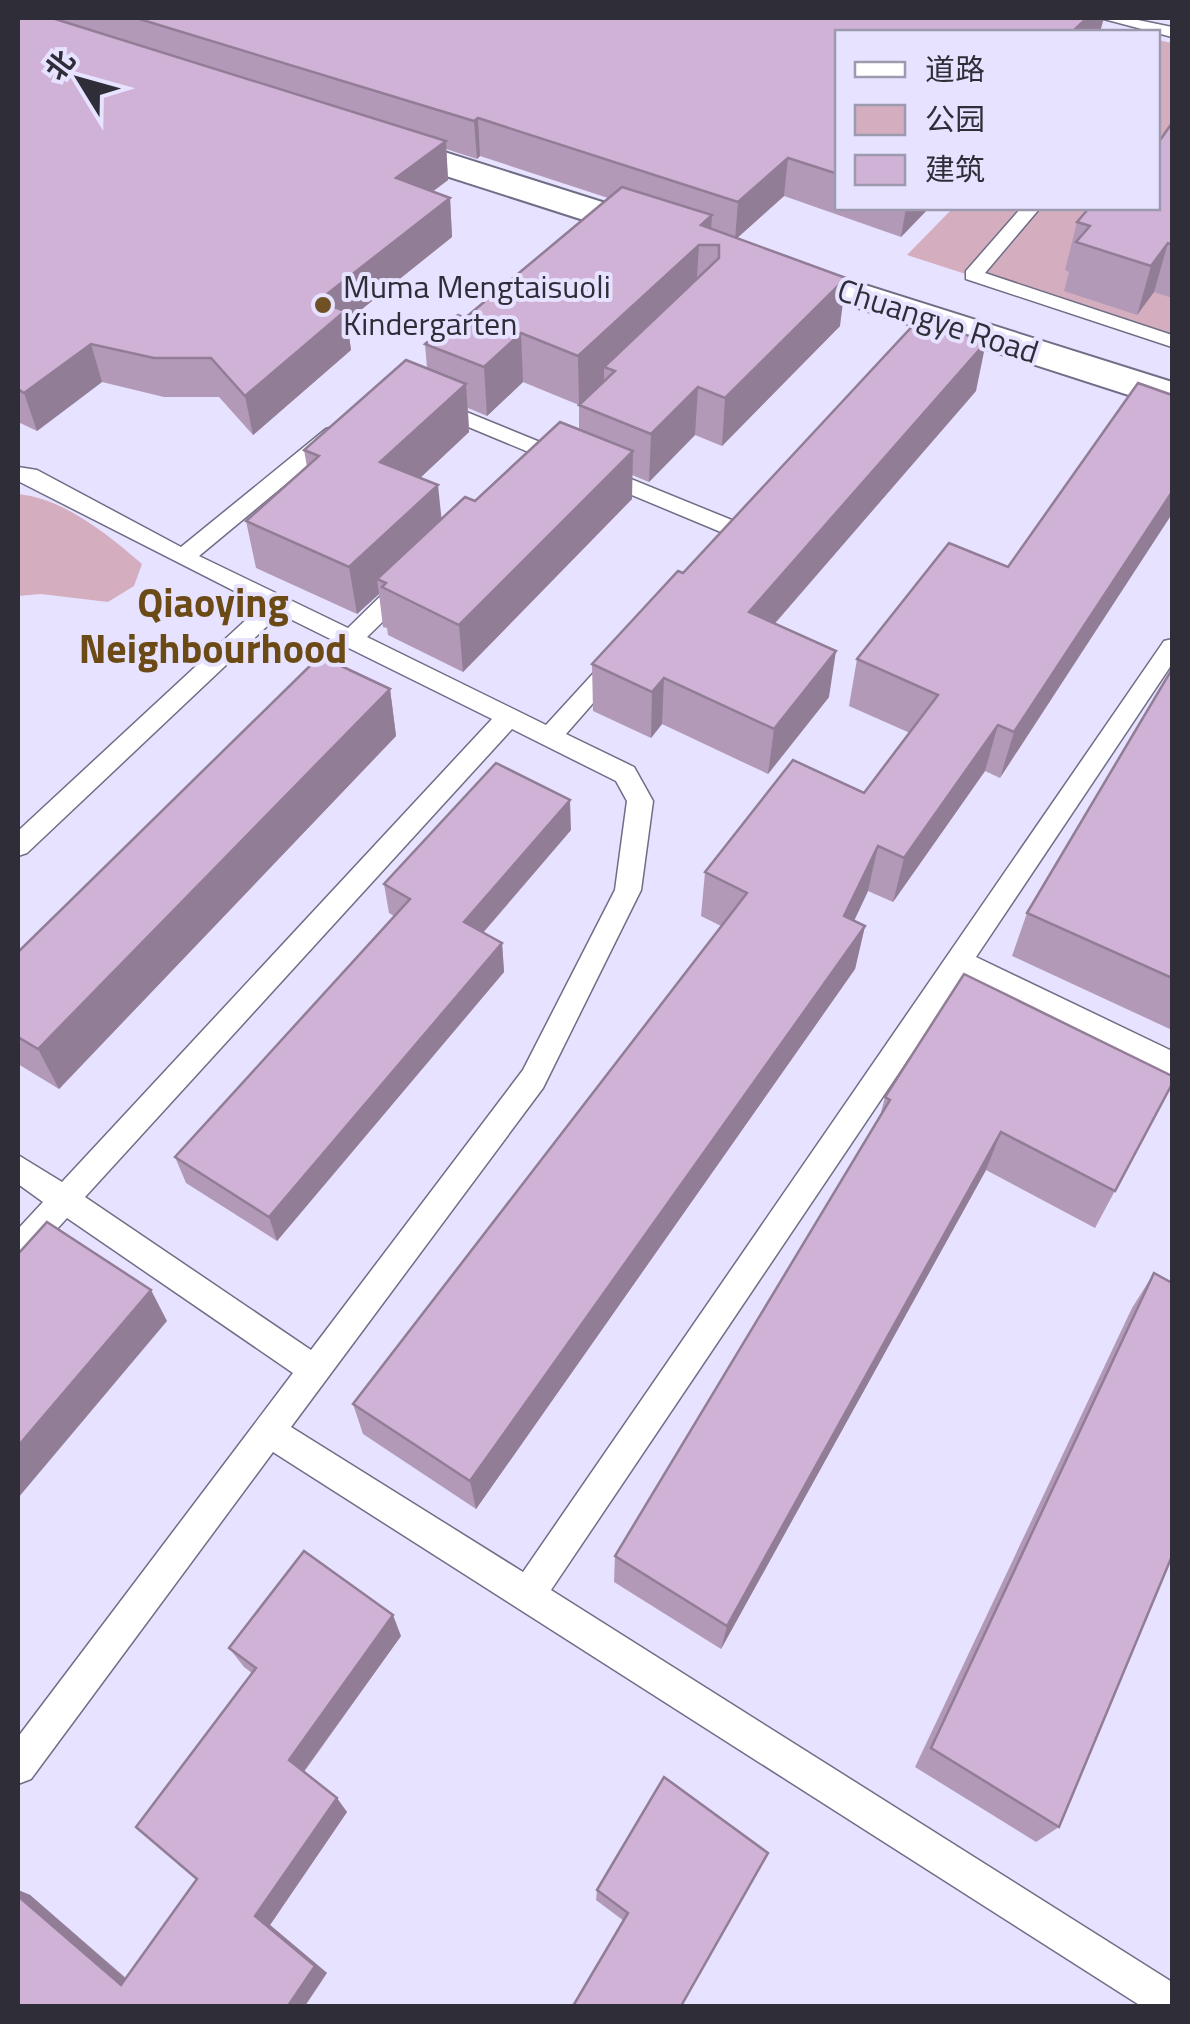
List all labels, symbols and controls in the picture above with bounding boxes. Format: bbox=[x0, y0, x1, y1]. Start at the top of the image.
north arrow bbox=[30, 30, 130, 130]
legend bbox=[835, 30, 1160, 210]
text: 北 bbox=[34, 41, 85, 89]
text: 道路 bbox=[925, 46, 985, 92]
text: 公园 bbox=[925, 96, 985, 142]
text: 建筑 bbox=[925, 146, 985, 192]
place label: Muma Mengtaisuoli Kindergarten bbox=[343, 262, 611, 347]
street label: Chuangye Road bbox=[832, 265, 1045, 375]
marker: Muma Mengtaisuoli Kindergarten bbox=[312, 294, 334, 316]
district label: Qiaoying Neighbourhood bbox=[79, 572, 347, 679]

